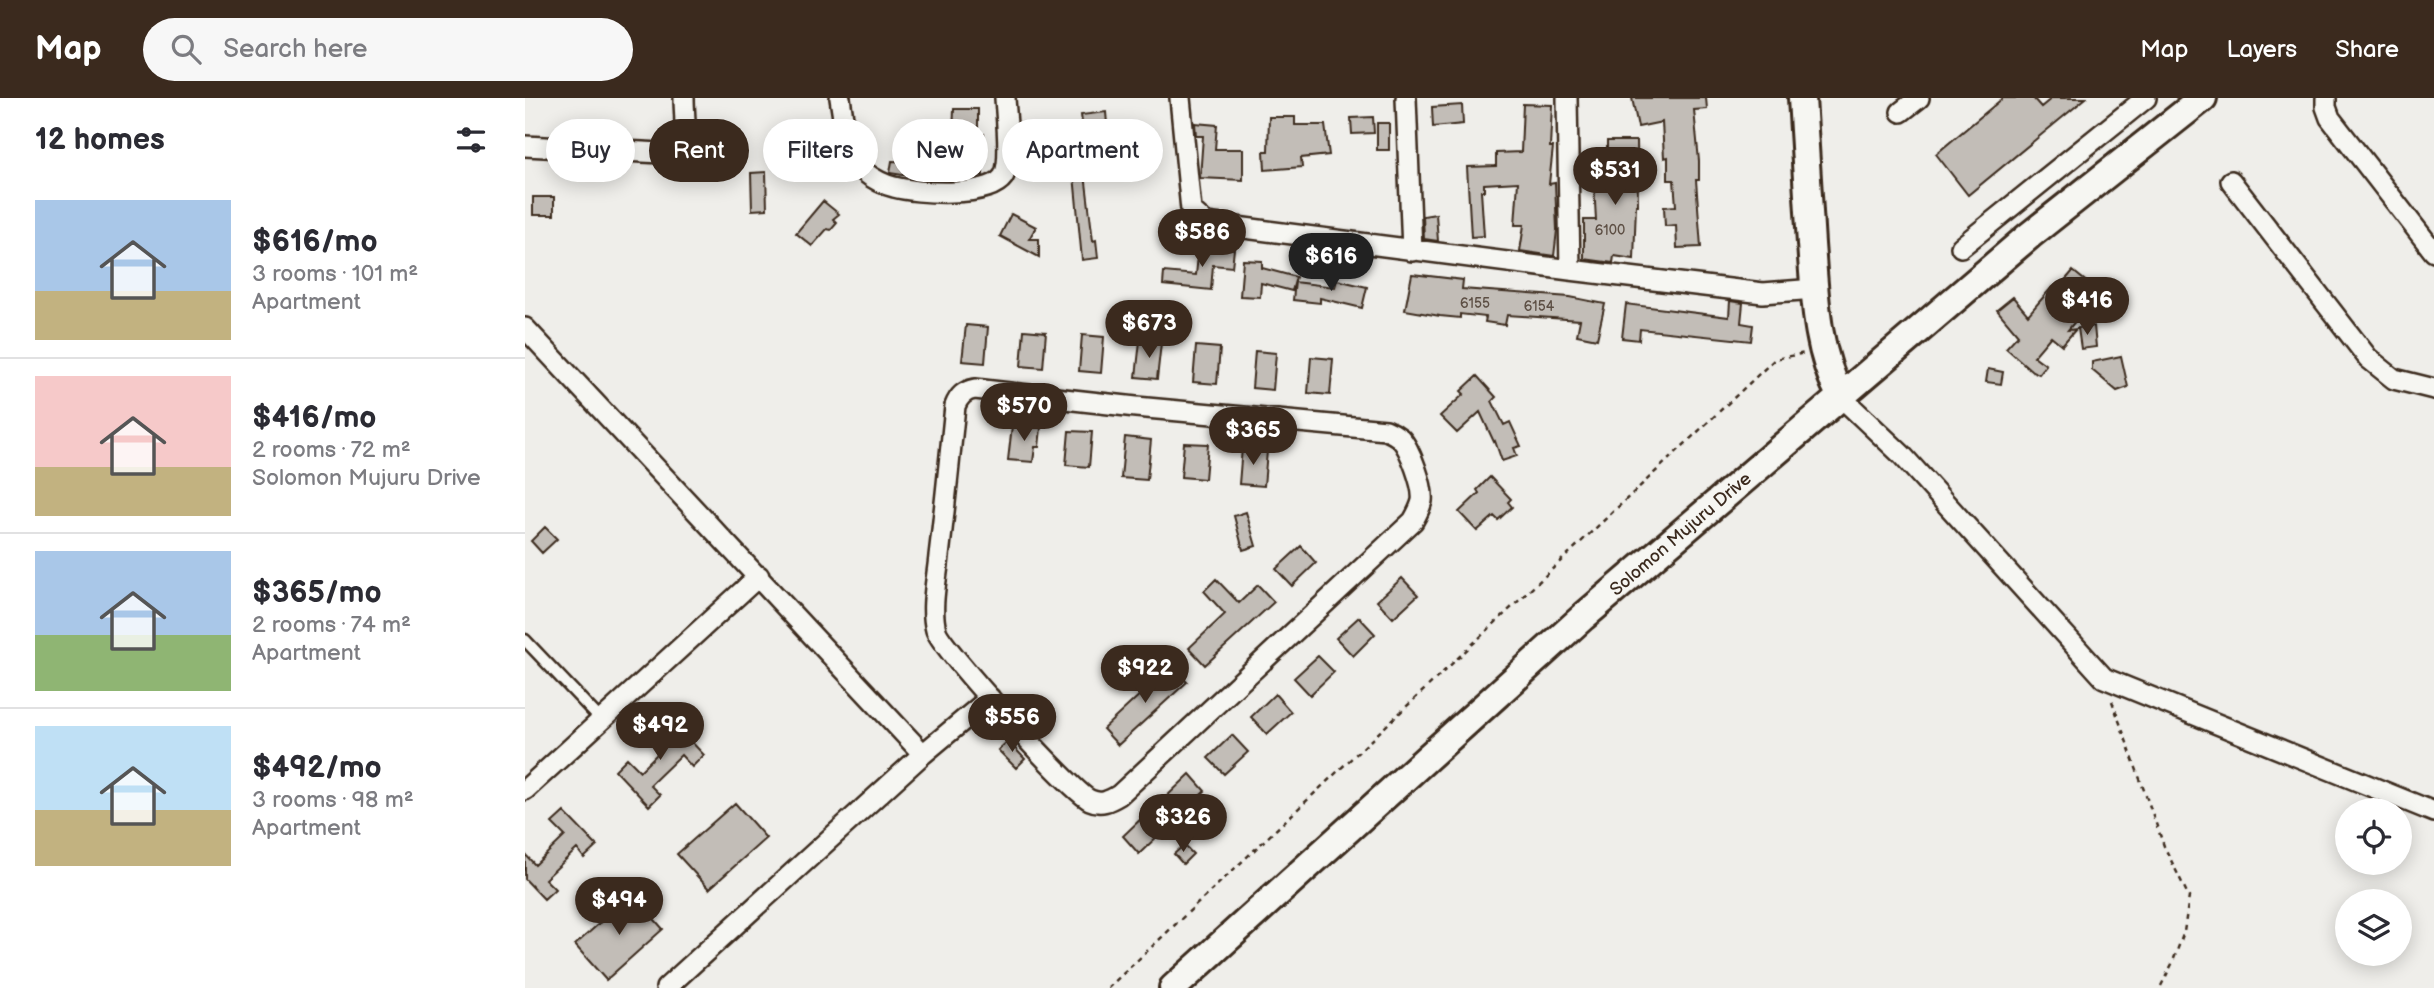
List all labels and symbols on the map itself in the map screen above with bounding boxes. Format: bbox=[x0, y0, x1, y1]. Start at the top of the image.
pin: $531 bbox=[1574, 148, 1656, 207]
pin: $586 bbox=[1161, 209, 1243, 269]
house number: 6100 bbox=[1595, 222, 1625, 239]
pin: $616 bbox=[1290, 234, 1372, 293]
pin: $416 bbox=[2046, 278, 2128, 337]
house number: 6155 bbox=[1460, 295, 1490, 312]
house number: 6154 bbox=[1524, 298, 1555, 315]
pin: $673 bbox=[1108, 300, 1190, 360]
pin: $570 bbox=[983, 384, 1065, 443]
pin: $365 bbox=[1212, 408, 1294, 467]
street label: Solomon Mujuru Drive bbox=[1605, 467, 1755, 600]
pin: $922 bbox=[1104, 646, 1186, 705]
pin: $556 bbox=[971, 694, 1053, 754]
pin: $492 bbox=[619, 702, 701, 762]
pin: $326 bbox=[1142, 794, 1224, 854]
pin: $494 bbox=[578, 878, 660, 937]

